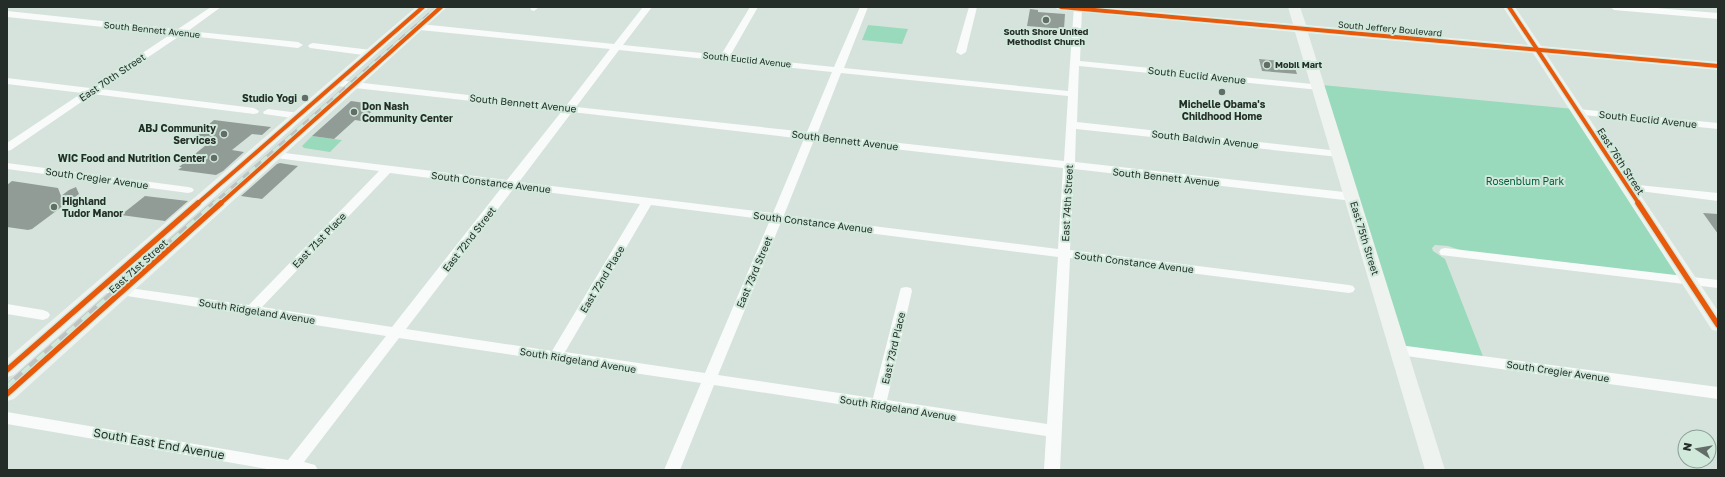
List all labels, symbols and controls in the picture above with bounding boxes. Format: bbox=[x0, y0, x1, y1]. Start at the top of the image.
marker: South Shore United Methodist Church bbox=[1041, 15, 1051, 25]
street label: South Jeffery Boulevard bbox=[1338, 18, 1443, 39]
street label: South Bennett Avenue bbox=[103, 19, 201, 40]
place label: South Shore United Methodist Church bbox=[1004, 26, 1089, 47]
street label: South Euclid Avenue bbox=[702, 49, 792, 70]
street label: East 70th Street bbox=[77, 50, 147, 104]
place label: Mobil Mart bbox=[1275, 59, 1323, 70]
marker: Mobil Mart bbox=[1262, 60, 1272, 70]
street label: South Euclid Avenue bbox=[1147, 64, 1247, 86]
marker: Michelle Obama's Childhood Home bbox=[1217, 87, 1227, 97]
street label: South Bennett Avenue bbox=[469, 91, 577, 115]
place label: Studio Yogi bbox=[242, 92, 297, 104]
marker: Studio Yogi bbox=[300, 93, 310, 103]
place label: Michelle Obama's Childhood Home bbox=[1179, 98, 1266, 122]
place label: Don Nash Community Center bbox=[362, 100, 453, 124]
marker: Don Nash Community Center bbox=[349, 107, 359, 117]
street label: South Euclid Avenue bbox=[1598, 108, 1698, 130]
place label: ABJ Community Services bbox=[138, 122, 216, 146]
street label: East 76th Street bbox=[1595, 125, 1647, 197]
street label: South Bennett Avenue bbox=[791, 127, 899, 153]
street label: South Baldwin Avenue bbox=[1151, 127, 1259, 151]
marker: ABJ Community Services bbox=[219, 129, 229, 139]
place label: WIC Food and Nutrition Center bbox=[58, 152, 206, 164]
marker: WIC Food and Nutrition Center bbox=[209, 153, 219, 163]
street label: East 74th Street bbox=[1059, 164, 1075, 242]
street label: South Cregier Avenue bbox=[45, 165, 149, 191]
street label: South Bennett Avenue bbox=[1112, 165, 1220, 189]
street label: South Constance Avenue bbox=[431, 169, 552, 195]
park label: Rosenblum Park bbox=[1486, 175, 1565, 187]
place label: Highland Tudor Manor bbox=[62, 195, 123, 219]
street label: East 75th Street bbox=[1348, 200, 1382, 276]
marker: Highland Tudor Manor bbox=[49, 202, 59, 212]
street label: East 72nd Street bbox=[440, 204, 498, 274]
street label: South Constance Avenue bbox=[753, 209, 874, 235]
street label: East 71st Place bbox=[290, 210, 348, 270]
street label: East 73rd Street bbox=[734, 234, 774, 310]
street label: East 71st Street bbox=[106, 236, 170, 296]
street label: East 72nd Place bbox=[577, 243, 627, 315]
street label: South Constance Avenue bbox=[1074, 249, 1195, 275]
street label: South Ridgeland Avenue bbox=[198, 296, 316, 326]
street label: East 73rd Place bbox=[879, 311, 907, 385]
street label: South Ridgeland Avenue bbox=[519, 345, 637, 375]
street label: South Cregier Avenue bbox=[1506, 358, 1610, 384]
street label: South Ridgeland Avenue bbox=[839, 393, 957, 423]
street label: South East End Avenue bbox=[92, 425, 226, 462]
north arrow bbox=[1677, 429, 1717, 469]
text: N bbox=[1680, 441, 1694, 452]

